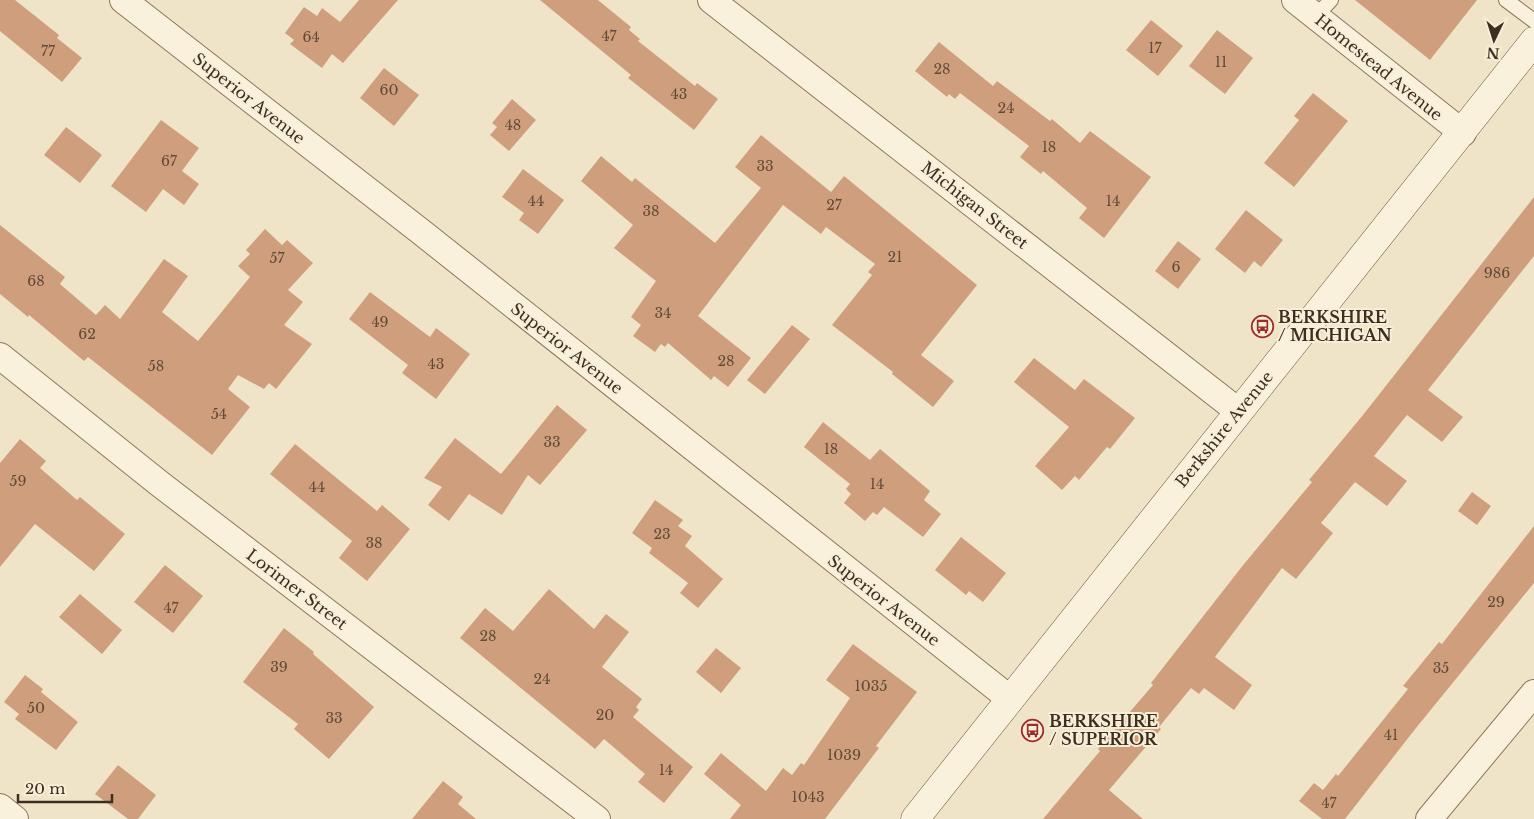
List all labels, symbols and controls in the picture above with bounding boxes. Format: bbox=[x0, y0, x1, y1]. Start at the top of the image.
street label: Homestead Avenue bbox=[1311, 9, 1447, 125]
north arrow bbox=[1469, 15, 1519, 65]
house number: 47 bbox=[601, 27, 618, 45]
house number: 64 bbox=[302, 28, 320, 46]
house number: 17 bbox=[1148, 39, 1163, 57]
house number: 77 bbox=[41, 42, 56, 60]
text: N bbox=[1486, 44, 1500, 62]
street label: Superior Avenue bbox=[189, 48, 309, 148]
house number: 11 bbox=[1215, 53, 1227, 71]
house number: 28 bbox=[933, 60, 951, 78]
house number: 60 bbox=[380, 81, 399, 99]
house number: 43 bbox=[671, 85, 687, 103]
house number: 24 bbox=[998, 99, 1014, 117]
house number: 48 bbox=[505, 116, 521, 134]
house number: 18 bbox=[1042, 138, 1056, 156]
house number: 67 bbox=[161, 152, 178, 170]
house number: 33 bbox=[756, 157, 774, 175]
street label: Michigan Street bbox=[918, 157, 1032, 253]
house number: 44 bbox=[528, 192, 544, 210]
house number: 14 bbox=[1106, 192, 1120, 210]
house number: 27 bbox=[826, 196, 843, 214]
house number: 38 bbox=[642, 202, 660, 220]
house number: 21 bbox=[888, 248, 902, 266]
house number: 57 bbox=[270, 249, 285, 267]
house number: 6 bbox=[1171, 258, 1181, 276]
house number: 986 bbox=[1484, 264, 1510, 282]
house number: 68 bbox=[27, 272, 45, 290]
street label: Superior Avenue bbox=[507, 298, 627, 398]
house number: 34 bbox=[655, 304, 671, 322]
place label: BERKSHIRE / MICHIGAN bbox=[1278, 307, 1392, 345]
house number: 49 bbox=[371, 313, 389, 331]
bus stop icon: BERKSHIRE / MICHIGAN bbox=[1250, 314, 1274, 338]
house number: 62 bbox=[78, 325, 96, 343]
house number: 28 bbox=[717, 352, 735, 370]
house number: 43 bbox=[428, 355, 444, 373]
house number: 58 bbox=[148, 357, 164, 375]
street label: Berkshire Avenue bbox=[1171, 367, 1277, 491]
house number: 54 bbox=[211, 405, 227, 423]
house number: 33 bbox=[543, 433, 561, 451]
house number: 18 bbox=[824, 440, 838, 458]
house number: 59 bbox=[10, 472, 26, 490]
house number: 14 bbox=[870, 475, 884, 493]
house number: 44 bbox=[309, 478, 325, 496]
house number: 23 bbox=[653, 525, 671, 543]
house number: 38 bbox=[365, 534, 383, 552]
street label: Lorimer Street bbox=[242, 544, 352, 634]
street label: Superior Avenue bbox=[824, 550, 944, 650]
house number: 29 bbox=[1487, 593, 1505, 611]
house number: 47 bbox=[163, 599, 180, 617]
house number: 28 bbox=[479, 627, 497, 645]
house number: 39 bbox=[270, 658, 288, 676]
house number: 35 bbox=[1433, 659, 1449, 677]
house number: 24 bbox=[534, 670, 550, 688]
house number: 1035 bbox=[855, 677, 887, 695]
house number: 50 bbox=[27, 699, 45, 717]
house number: 20 bbox=[596, 706, 614, 724]
house number: 33 bbox=[325, 709, 343, 727]
place label: BERKSHIRE / SUPERIOR bbox=[1049, 711, 1158, 749]
bus stop icon: BERKSHIRE / SUPERIOR bbox=[1021, 718, 1045, 742]
house number: 41 bbox=[1384, 726, 1398, 744]
house number: 1039 bbox=[827, 746, 861, 764]
house number: 14 bbox=[659, 761, 673, 779]
scale bar bbox=[18, 772, 111, 804]
text: 20 m bbox=[25, 779, 65, 798]
house number: 1043 bbox=[791, 788, 825, 806]
house number: 47 bbox=[1321, 794, 1338, 812]

